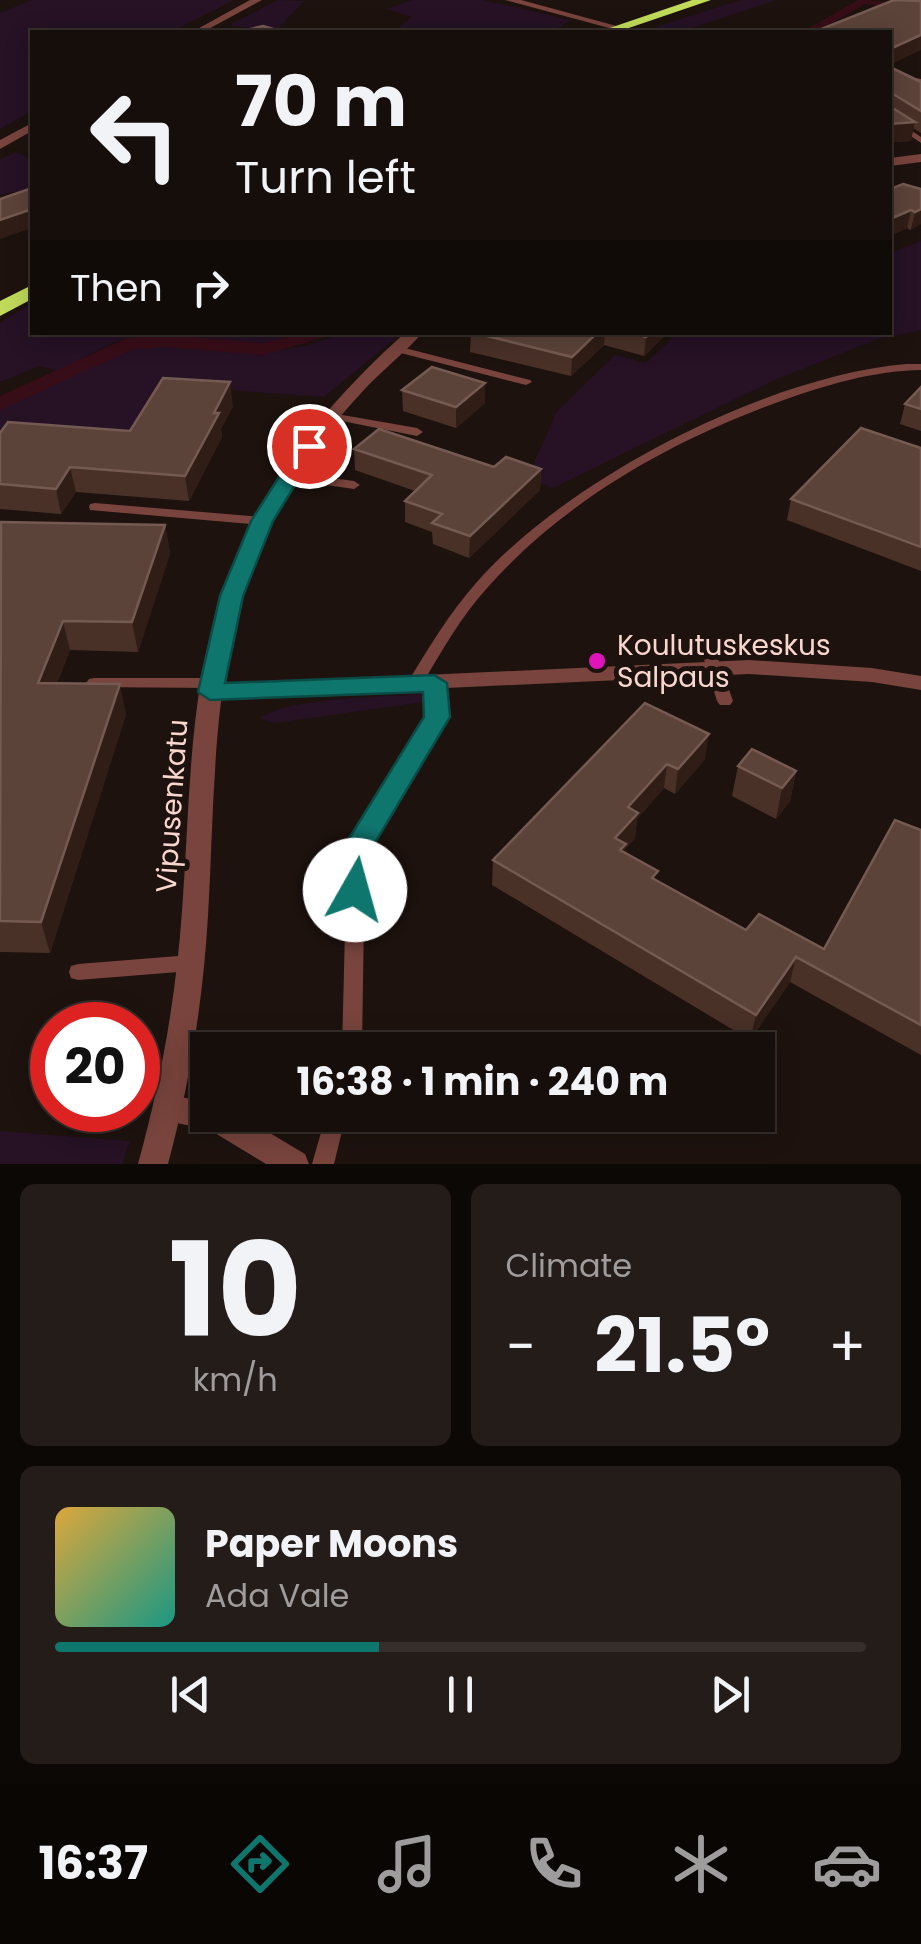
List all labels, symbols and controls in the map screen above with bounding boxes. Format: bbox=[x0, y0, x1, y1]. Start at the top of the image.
text: 70 m bbox=[235, 52, 407, 151]
icon: left bbox=[70, 70, 200, 200]
text: Turn left bbox=[235, 146, 416, 209]
icon: right bbox=[183, 260, 238, 315]
text: Then bbox=[70, 261, 163, 314]
pin bbox=[267, 404, 352, 489]
icon: arrive bbox=[282, 419, 337, 474]
place label: Koulutuskeskus Salpaus bbox=[617, 626, 831, 697]
marker: Koulutuskeskus Salpaus bbox=[586, 650, 608, 672]
street label: Vipusenkatu bbox=[146, 718, 198, 894]
position arrow bbox=[303, 838, 407, 942]
speed limit sign: 20 bbox=[30, 1002, 160, 1132]
text: 16:38 · 1 min · 240 m bbox=[297, 1055, 668, 1108]
text: 10 bbox=[168, 1199, 302, 1382]
text: Climate bbox=[506, 1243, 632, 1288]
text: 21.5° bbox=[594, 1293, 770, 1398]
text: − bbox=[506, 1308, 536, 1385]
text: + bbox=[828, 1308, 866, 1385]
text: km/h bbox=[193, 1357, 278, 1402]
text: Paper Moons bbox=[205, 1517, 458, 1570]
text: Ada Vale bbox=[205, 1573, 349, 1618]
icon: previous bbox=[163, 1667, 218, 1722]
icon: pause bbox=[433, 1667, 488, 1722]
icon: next bbox=[703, 1667, 758, 1722]
icon: directions bbox=[225, 1829, 295, 1899]
icon: music bbox=[372, 1829, 442, 1899]
icon: phone bbox=[519, 1829, 589, 1899]
icon: climate bbox=[666, 1829, 736, 1899]
icon: car bbox=[812, 1829, 882, 1899]
text: 16:37 bbox=[38, 1832, 148, 1895]

